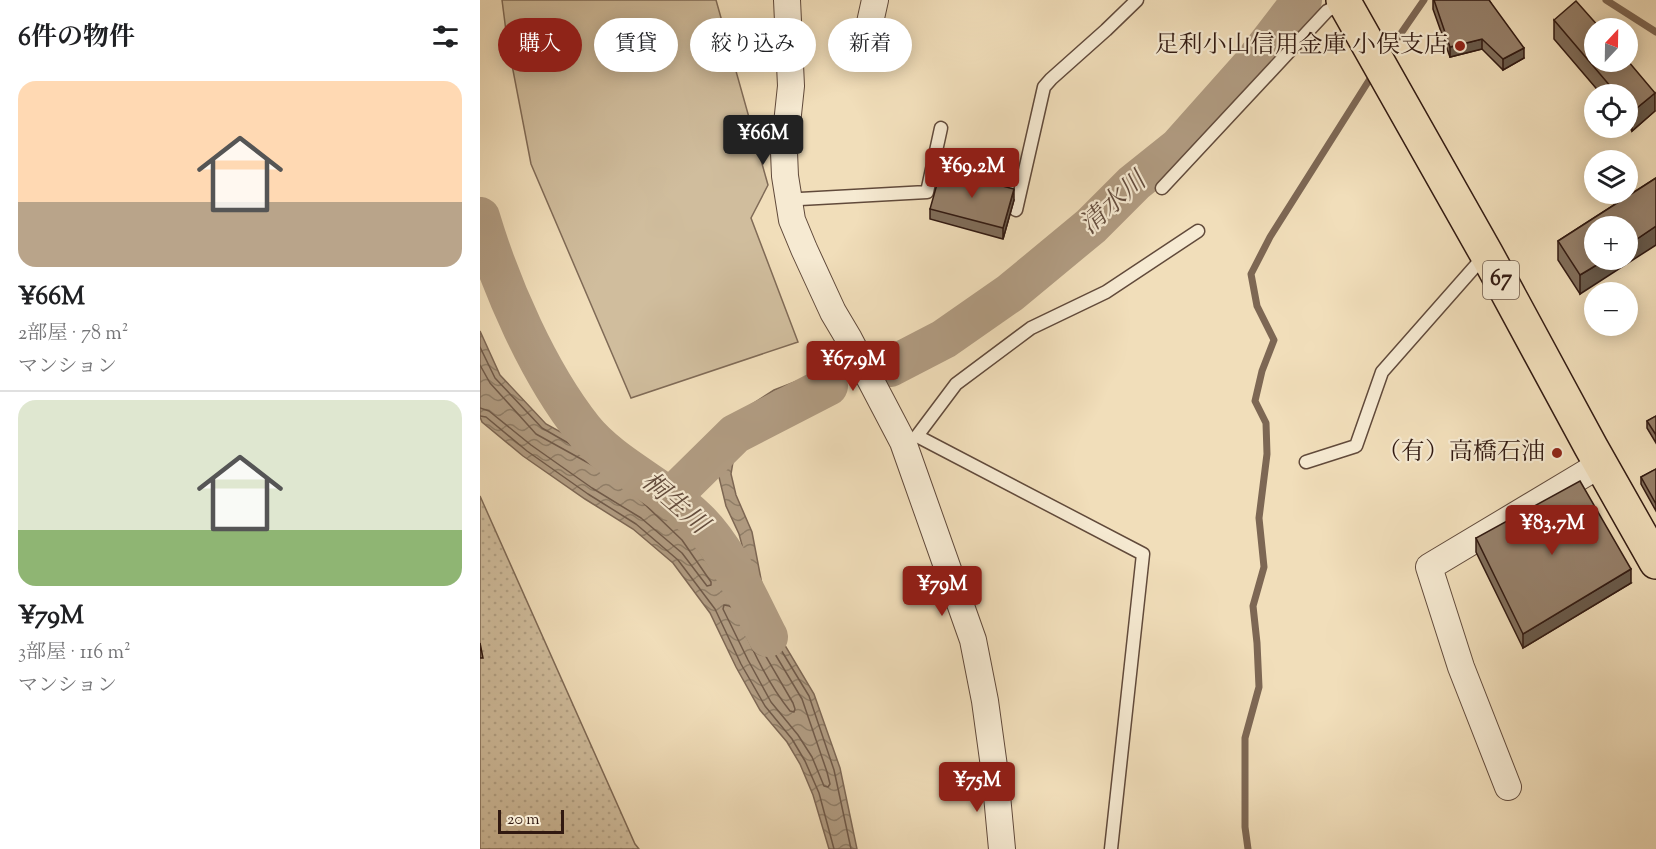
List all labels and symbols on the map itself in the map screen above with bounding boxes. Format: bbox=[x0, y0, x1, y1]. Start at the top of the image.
north arrow bbox=[1584, 18, 1638, 72]
place label: 足利小山信用金庫 小俣支店 bbox=[1155, 29, 1448, 63]
marker: 足利小山信用金庫 小俣支店 bbox=[1453, 39, 1467, 53]
pin: ¥66M bbox=[727, 115, 799, 166]
pin: ¥69.2M bbox=[923, 148, 1021, 199]
water label: 清水川 bbox=[1073, 162, 1158, 244]
road number: 67 bbox=[1483, 261, 1519, 299]
pin: ¥67.9M bbox=[804, 341, 902, 392]
place label: （有）高橋石油 bbox=[1377, 436, 1545, 470]
marker: （有）高橋石油 bbox=[1550, 446, 1564, 460]
water label: 桐生川 bbox=[632, 464, 718, 546]
pin: ¥83.7M bbox=[1503, 505, 1601, 556]
pin: ¥79M bbox=[906, 566, 978, 617]
pin: ¥75M bbox=[941, 762, 1013, 813]
scale bar bbox=[498, 807, 564, 834]

